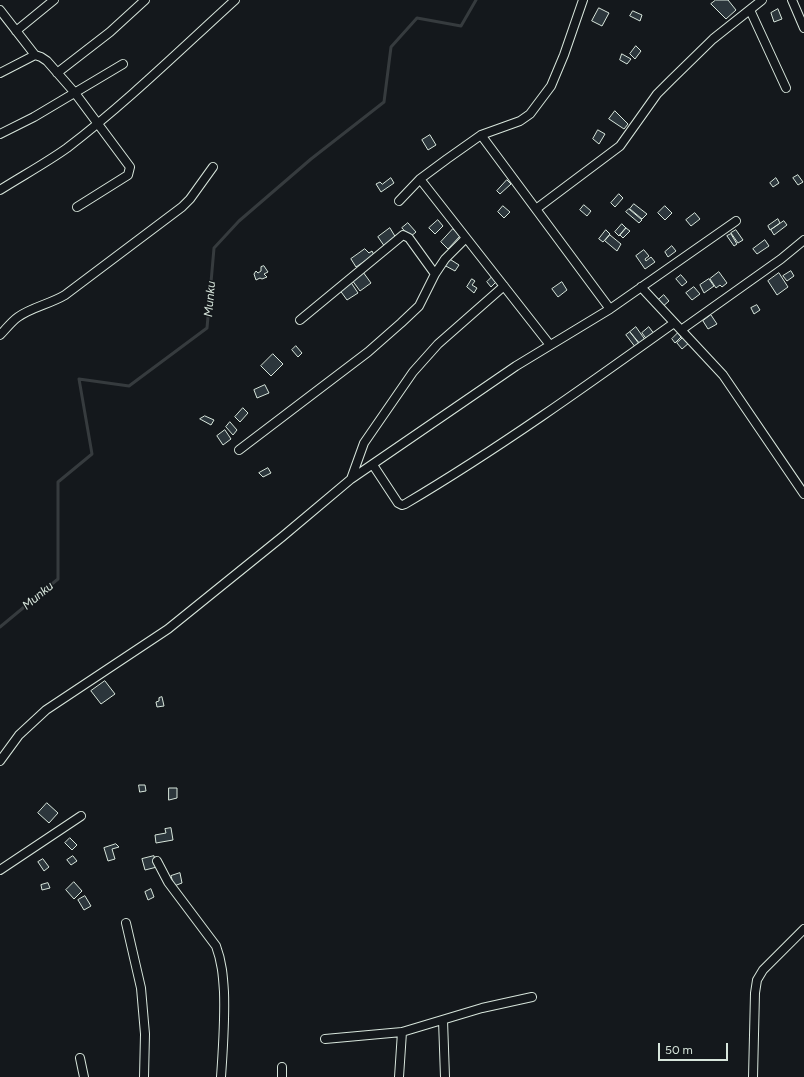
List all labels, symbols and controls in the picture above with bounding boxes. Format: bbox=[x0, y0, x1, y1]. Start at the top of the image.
water label: Munku bbox=[201, 280, 219, 318]
water label: Munku bbox=[20, 579, 56, 613]
scale bar bbox=[660, 1035, 730, 1061]
text: 50 m bbox=[665, 1043, 693, 1057]

